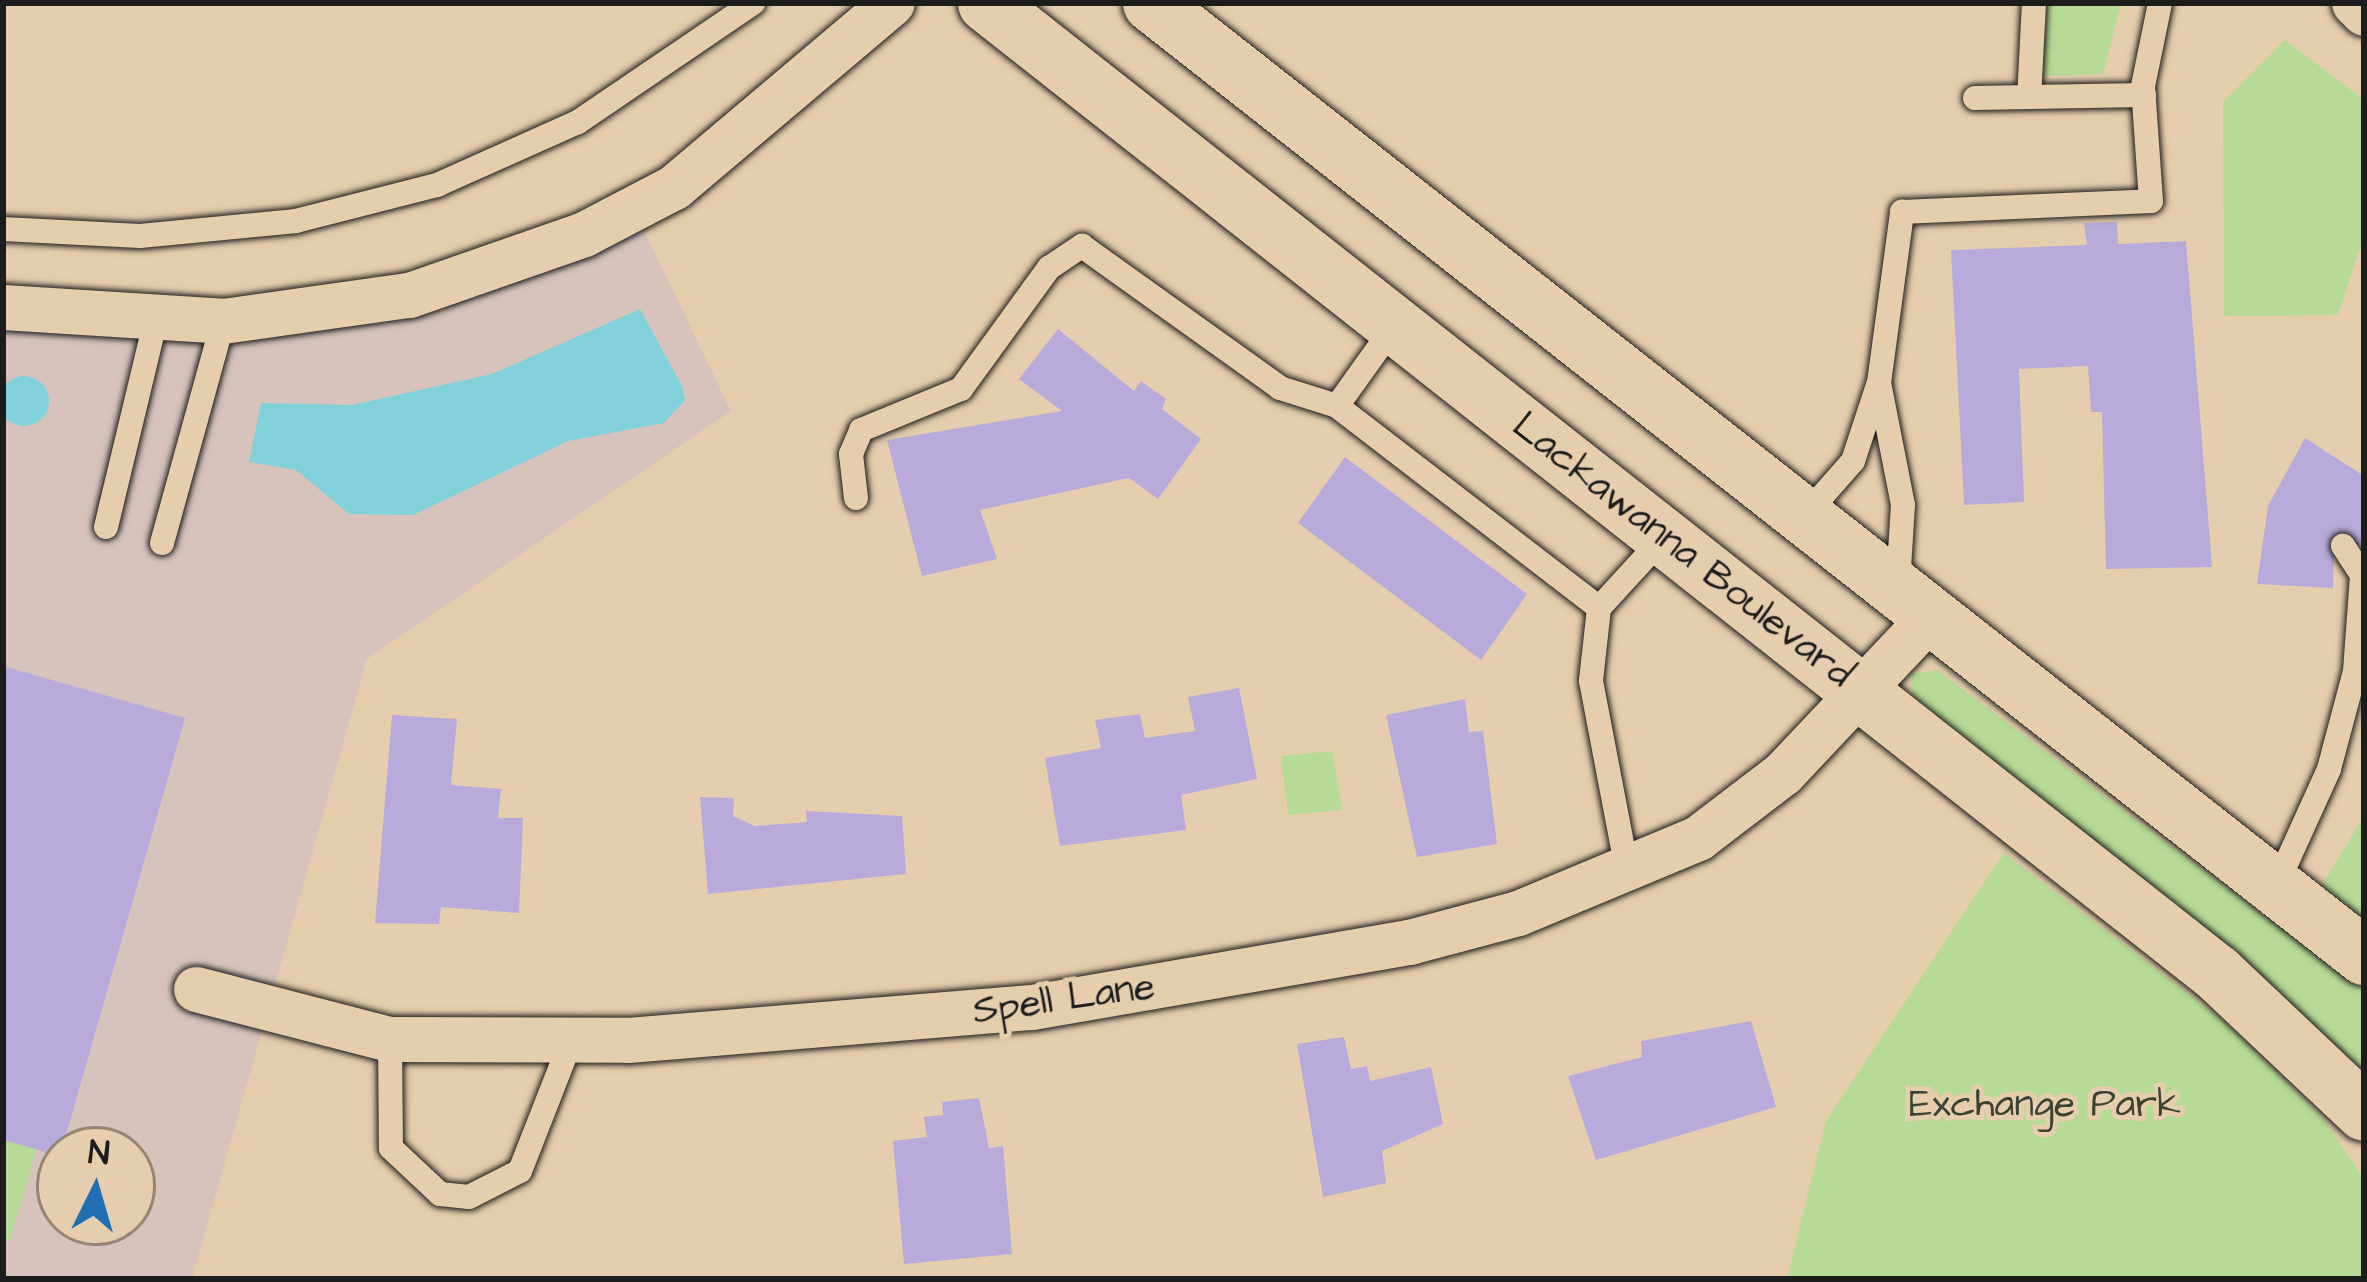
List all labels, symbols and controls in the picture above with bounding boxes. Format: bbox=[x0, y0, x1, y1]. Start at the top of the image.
street label: Lackawanna Boulevard bbox=[1502, 403, 1862, 699]
street label: Spell Lane bbox=[970, 964, 1158, 1036]
park label: Exchange Park bbox=[1909, 1082, 2181, 1128]
north arrow bbox=[36, 1126, 156, 1246]
text: N bbox=[87, 1129, 111, 1177]

